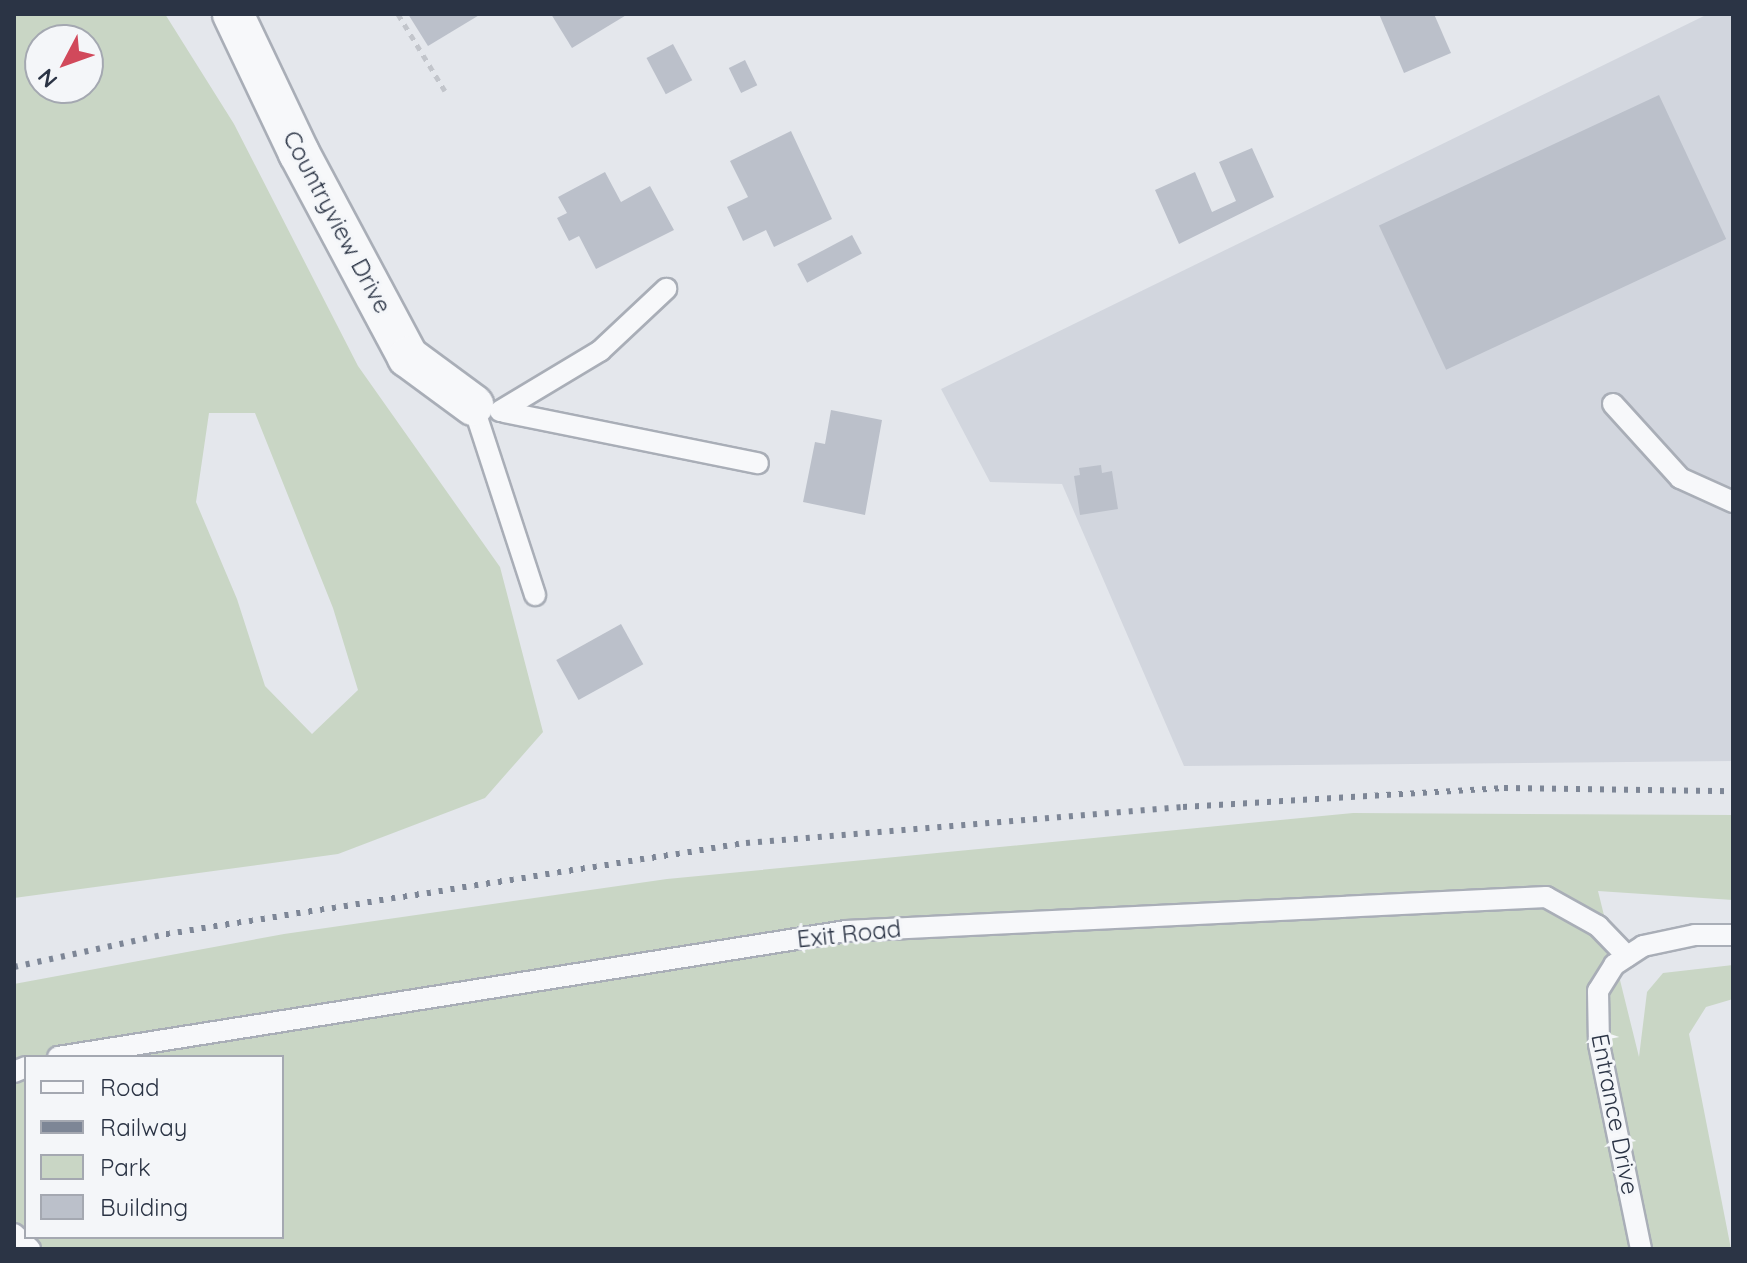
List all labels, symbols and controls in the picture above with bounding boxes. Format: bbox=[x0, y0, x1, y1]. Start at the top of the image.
north arrow bbox=[24, 24, 104, 104]
text: N bbox=[32, 63, 63, 94]
street label: Countryview Drive bbox=[277, 126, 397, 318]
street label: Exit Road bbox=[795, 914, 903, 954]
street label: Entrance Drive bbox=[1585, 1031, 1645, 1197]
legend bbox=[24, 1055, 284, 1239]
text: Road bbox=[100, 1072, 160, 1102]
text: Railway bbox=[100, 1112, 187, 1142]
text: Park bbox=[100, 1152, 151, 1182]
text: Building bbox=[100, 1192, 188, 1222]

